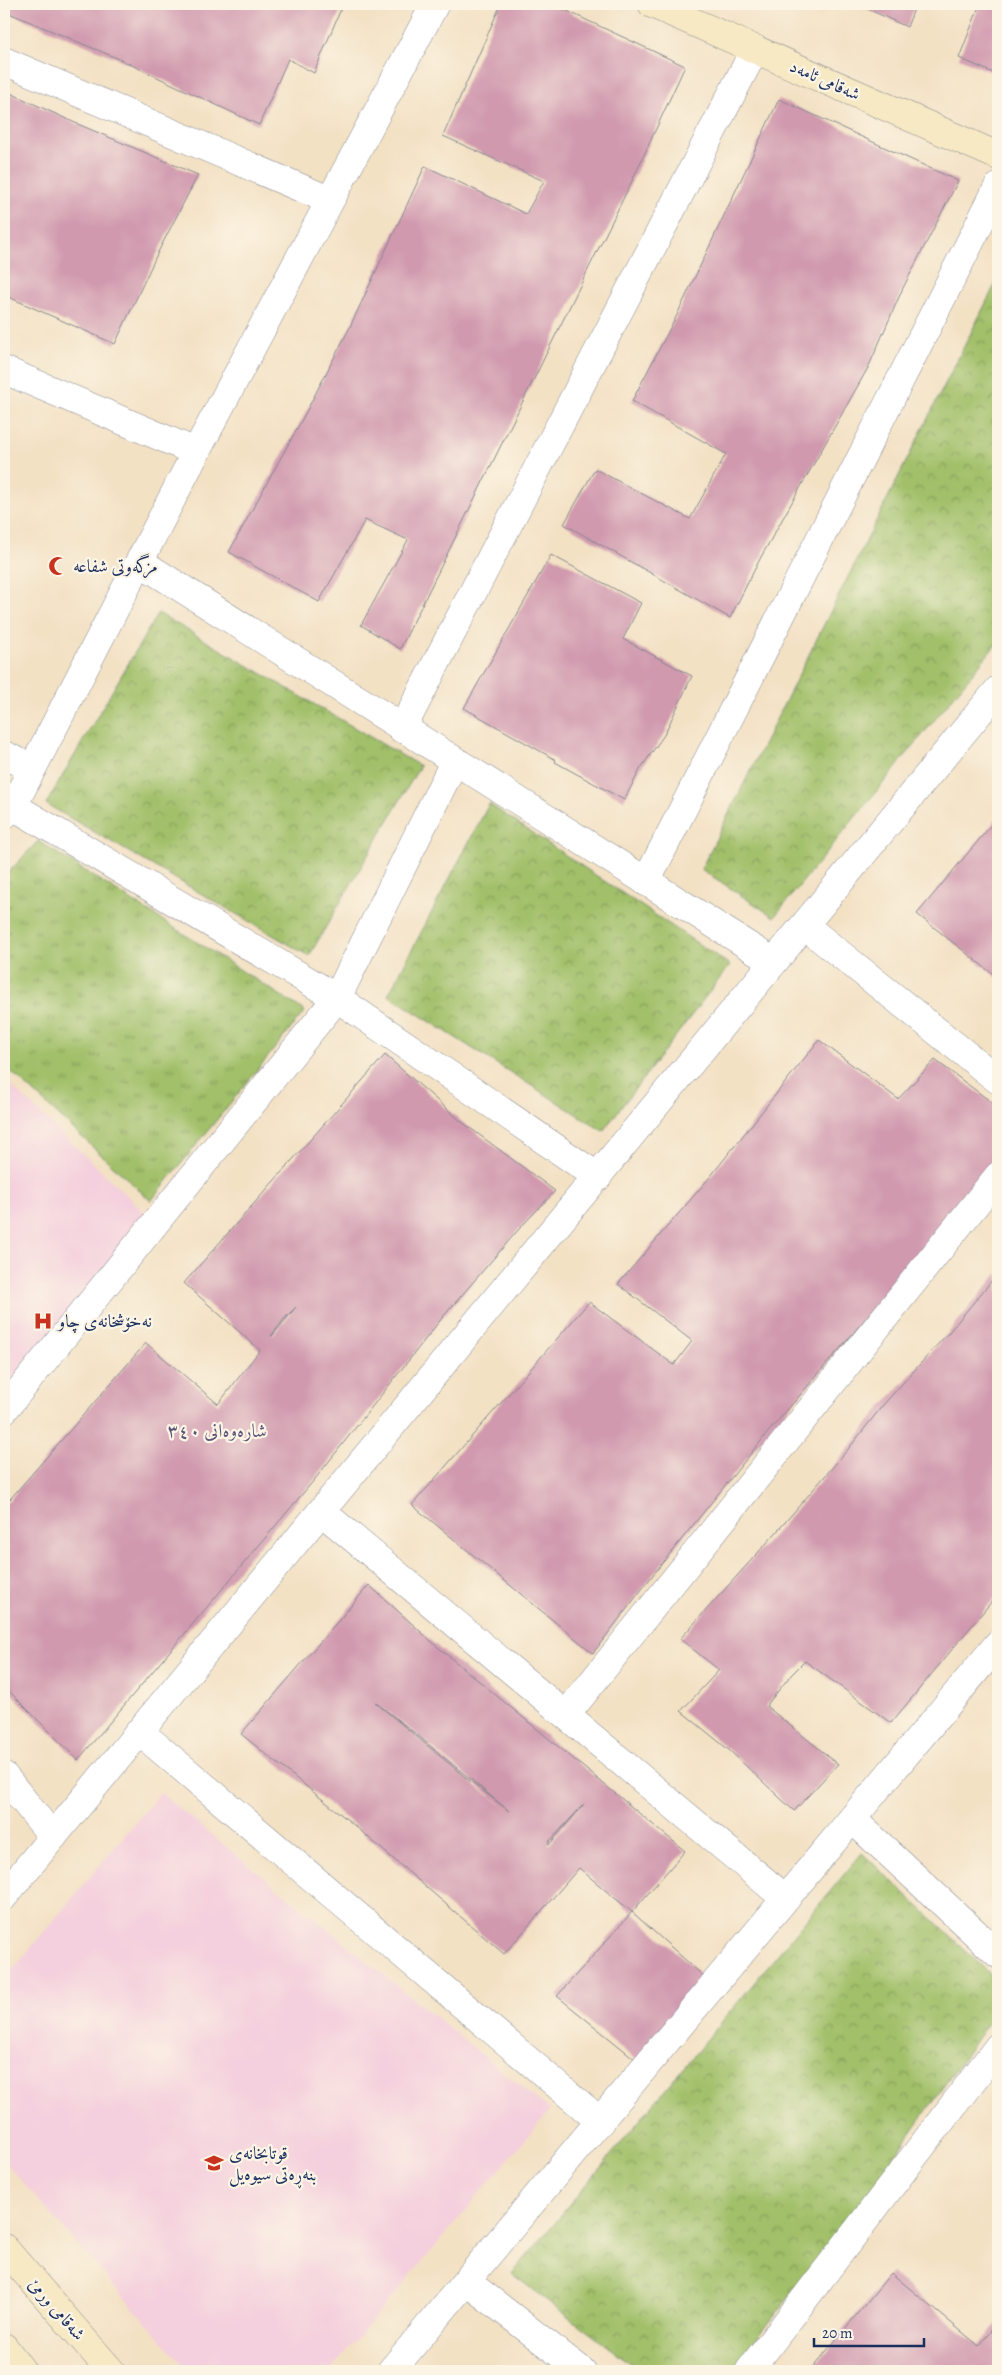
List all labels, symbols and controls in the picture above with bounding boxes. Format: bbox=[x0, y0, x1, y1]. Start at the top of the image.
street label: شەقامی ئامەد bbox=[786, 54, 864, 106]
place label: مزگەوتی شفاعە bbox=[73, 553, 158, 579]
mosque icon: مزگەوتی شفاعە bbox=[47, 555, 69, 577]
place label: نەخۆشخانەی چاو bbox=[56, 1309, 152, 1334]
hospital icon: نەخۆشخانەی چاو bbox=[32, 1310, 54, 1332]
district label: شارەوەانی ٣٤٠ bbox=[167, 1418, 267, 1444]
place label: قوتابخانەی بنەڕەتی سیوەیل bbox=[229, 2141, 316, 2189]
school or university icon: قوتابخانەی بنەڕەتی سیوەیل bbox=[203, 2152, 225, 2174]
street label: شەقامی ورمێ bbox=[23, 2273, 91, 2345]
scale bar bbox=[814, 2315, 924, 2347]
text: 20 m bbox=[822, 2323, 853, 2343]

